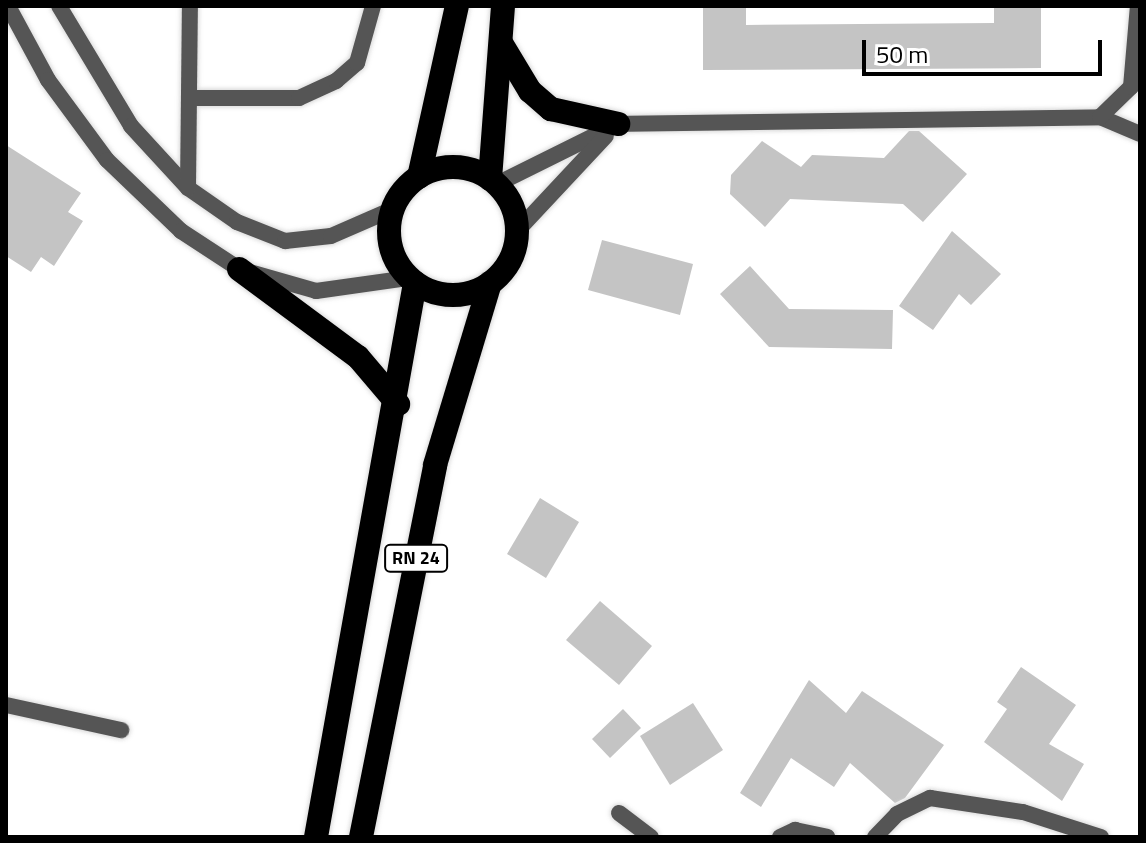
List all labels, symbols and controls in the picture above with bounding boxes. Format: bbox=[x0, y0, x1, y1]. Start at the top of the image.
scale bar bbox=[866, 24, 1106, 74]
text: 50 m bbox=[876, 36, 928, 72]
road number: RN 24 bbox=[384, 544, 448, 572]

